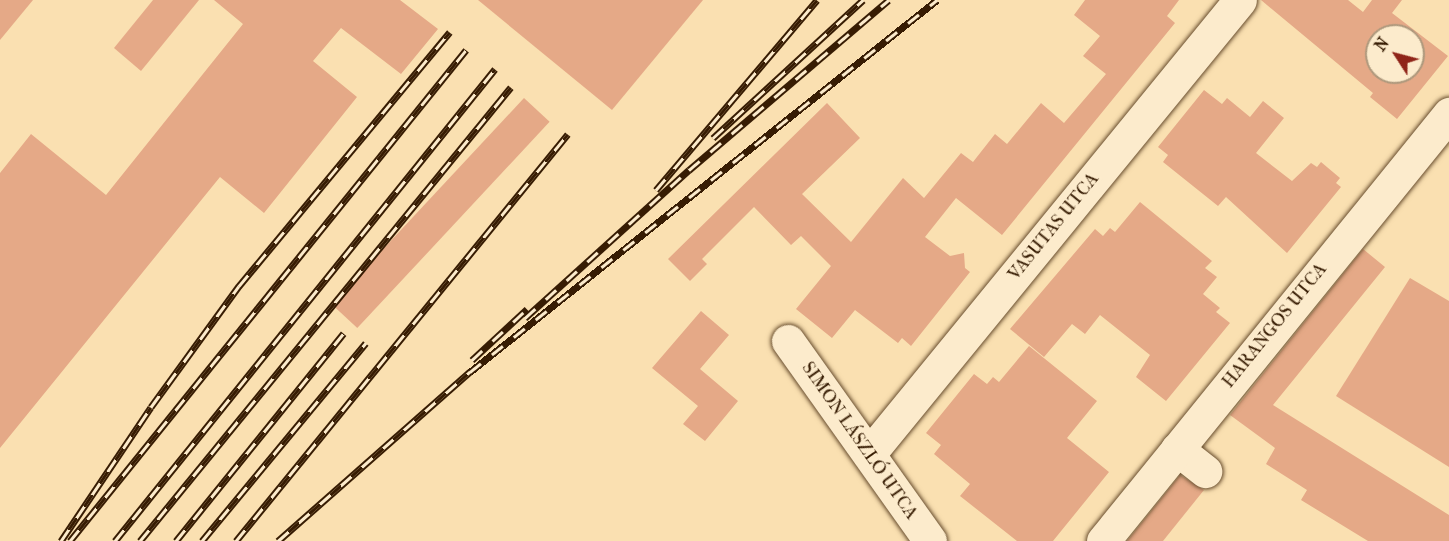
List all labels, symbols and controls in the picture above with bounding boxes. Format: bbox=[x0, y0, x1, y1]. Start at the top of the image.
north arrow bbox=[1365, 24, 1425, 84]
text: N bbox=[1370, 34, 1393, 55]
street label: VASUTAS UTCA bbox=[1004, 169, 1104, 285]
street label: HARANGOS UTCA bbox=[1218, 259, 1332, 393]
street label: SIMON LÁSZLÓ UTCA bbox=[796, 358, 922, 524]

